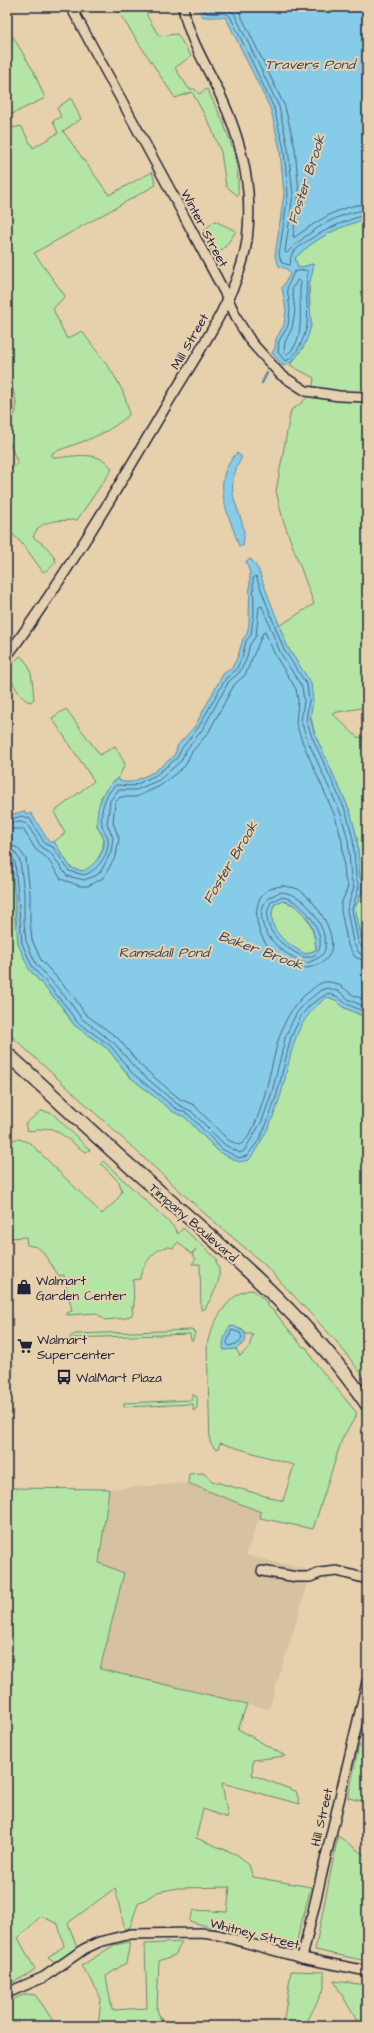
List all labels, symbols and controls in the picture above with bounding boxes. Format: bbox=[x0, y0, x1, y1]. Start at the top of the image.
water label: Travers Pond bbox=[265, 55, 358, 75]
water label: Foster Brook bbox=[283, 132, 331, 227]
street label: Winter Street bbox=[176, 187, 232, 271]
street label: Mill Street bbox=[167, 309, 214, 373]
water label: Foster Brook bbox=[198, 817, 264, 908]
water label: Baker Brook bbox=[216, 926, 306, 976]
water label: Ramsdall Pond bbox=[119, 943, 212, 963]
street label: Timpany Boulevard bbox=[144, 1179, 242, 1267]
place label: Walmart Garden Center bbox=[36, 1272, 126, 1305]
shop icon: Walmart Garden Center bbox=[15, 1278, 33, 1296]
place label: Walmart Supercenter bbox=[37, 1331, 115, 1364]
supermarket icon: Walmart Supercenter bbox=[16, 1337, 34, 1355]
bus stop icon: WalMart Plaza bbox=[55, 1368, 73, 1386]
place label: WalMart Plaza bbox=[76, 1369, 162, 1387]
street label: Hill Street bbox=[307, 1786, 338, 1848]
street label: Whitney Street bbox=[208, 1914, 302, 1955]

